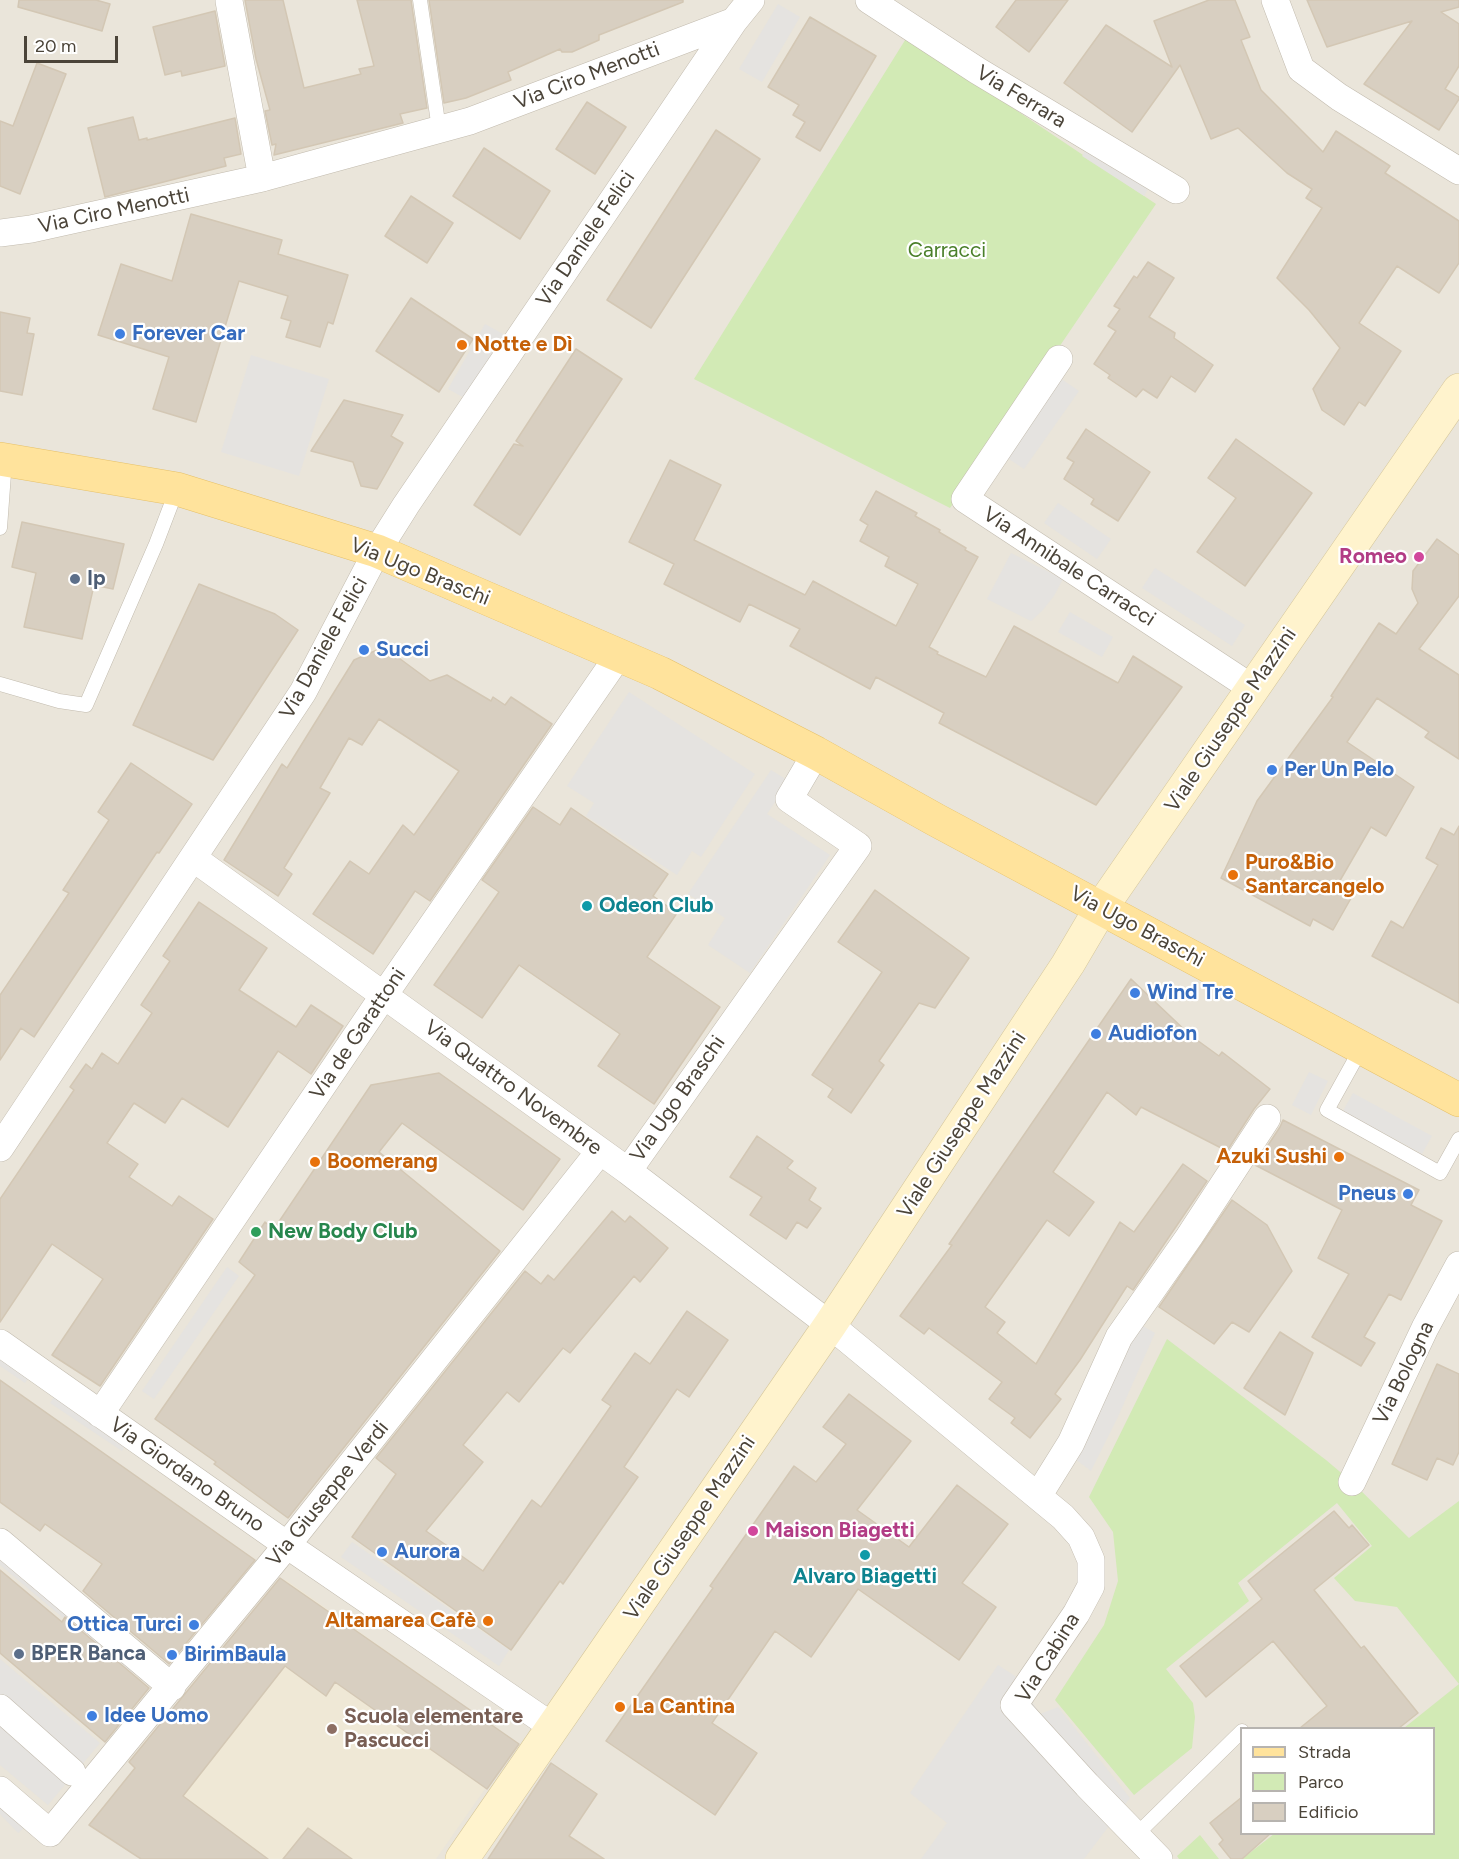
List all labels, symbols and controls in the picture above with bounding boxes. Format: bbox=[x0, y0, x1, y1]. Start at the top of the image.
scale bar bbox=[27, 24, 122, 62]
text: 20 m bbox=[35, 35, 76, 57]
street label: Via Ciro Menotti bbox=[511, 37, 663, 115]
street label: Via Ferrara bbox=[971, 60, 1071, 134]
street label: Via Daniele Felici bbox=[531, 166, 641, 312]
street label: Via Ciro Menotti bbox=[36, 183, 192, 239]
park label: Carracci bbox=[908, 238, 986, 264]
place label: Forever Car bbox=[132, 321, 245, 347]
marker: Forever Car bbox=[113, 327, 127, 341]
place label: Notte e Dì bbox=[474, 332, 573, 358]
marker: Notte e Dì bbox=[455, 338, 469, 352]
street label: Via Annibale Carracci bbox=[978, 502, 1160, 632]
street label: Via Ugo Braschi bbox=[347, 533, 493, 611]
place label: Romeo bbox=[1339, 544, 1407, 570]
marker: Romeo bbox=[1412, 550, 1426, 564]
place label: Ip bbox=[87, 566, 106, 592]
marker: Ip bbox=[68, 572, 82, 586]
street label: Via Daniele Felici bbox=[275, 573, 373, 723]
street label: Viale Giuseppe Mazzini bbox=[1160, 623, 1302, 817]
place label: Succi bbox=[376, 637, 429, 663]
marker: Succi bbox=[357, 643, 371, 657]
place label: Per Un Pelo bbox=[1284, 757, 1394, 783]
marker: Per Un Pelo bbox=[1265, 763, 1279, 777]
place label: Puro&Bio Santarcangelo bbox=[1245, 850, 1384, 900]
marker: Puro&Bio Santarcangelo bbox=[1226, 868, 1240, 882]
street label: Via Ugo Braschi bbox=[1066, 881, 1208, 973]
place label: Odeon Club bbox=[599, 893, 714, 919]
marker: Odeon Club bbox=[580, 899, 594, 913]
street label: Via de Garattoni bbox=[305, 963, 411, 1105]
place label: Wind Tre bbox=[1147, 980, 1234, 1006]
marker: Wind Tre bbox=[1128, 986, 1142, 1000]
street label: Via Quattro Novembre bbox=[419, 1015, 607, 1161]
place label: Audiofon bbox=[1108, 1021, 1197, 1047]
street label: Viale Giuseppe Mazzini bbox=[892, 1027, 1032, 1223]
marker: Audiofon bbox=[1089, 1027, 1103, 1041]
street label: Via Ugo Braschi bbox=[625, 1031, 731, 1167]
place label: Azuki Sushi bbox=[1216, 1144, 1327, 1170]
place label: Boomerang bbox=[327, 1149, 438, 1175]
marker: Azuki Sushi bbox=[1332, 1150, 1346, 1164]
marker: Boomerang bbox=[308, 1155, 322, 1169]
place label: Pneus bbox=[1338, 1181, 1396, 1207]
marker: Pneus bbox=[1401, 1187, 1415, 1201]
place label: New Body Club bbox=[268, 1219, 417, 1245]
marker: New Body Club bbox=[249, 1225, 263, 1239]
street label: Via Bologna bbox=[1368, 1317, 1440, 1429]
street label: Via Giordano Bruno bbox=[105, 1412, 269, 1538]
street label: Via Giuseppe Verdi bbox=[262, 1416, 394, 1572]
street label: Viale Giuseppe Mazzini bbox=[619, 1431, 761, 1625]
place label: Maison Biagetti bbox=[765, 1518, 915, 1544]
marker: Maison Biagetti bbox=[746, 1524, 760, 1538]
place label: Aurora bbox=[394, 1539, 460, 1565]
marker: Aurora bbox=[375, 1545, 389, 1559]
marker: Alvaro Biagetti bbox=[858, 1548, 872, 1562]
place label: Alvaro Biagetti bbox=[793, 1564, 937, 1590]
place label: Altamarea Cafè bbox=[325, 1608, 476, 1634]
street label: Via Cabina bbox=[1011, 1609, 1085, 1707]
place label: Ottica Turci bbox=[67, 1612, 182, 1638]
marker: Altamarea Cafè bbox=[481, 1614, 495, 1628]
marker: Ottica Turci bbox=[187, 1618, 201, 1632]
place label: BPER Banca bbox=[31, 1641, 146, 1667]
place label: BirimBaula bbox=[184, 1642, 286, 1668]
marker: BPER Banca bbox=[12, 1647, 26, 1661]
marker: BirimBaula bbox=[165, 1648, 179, 1662]
place label: La Cantina bbox=[632, 1694, 735, 1720]
marker: La Cantina bbox=[613, 1700, 627, 1714]
place label: Idee Uomo bbox=[104, 1703, 208, 1729]
place label: Scuola elementare Pascucci bbox=[344, 1704, 523, 1754]
marker: Idee Uomo bbox=[85, 1709, 99, 1723]
marker: Scuola elementare Pascucci bbox=[325, 1722, 339, 1736]
legend bbox=[1240, 1727, 1435, 1835]
text: Strada bbox=[1298, 1741, 1351, 1763]
text: Parco bbox=[1298, 1771, 1344, 1793]
text: Edificio bbox=[1298, 1801, 1359, 1823]

